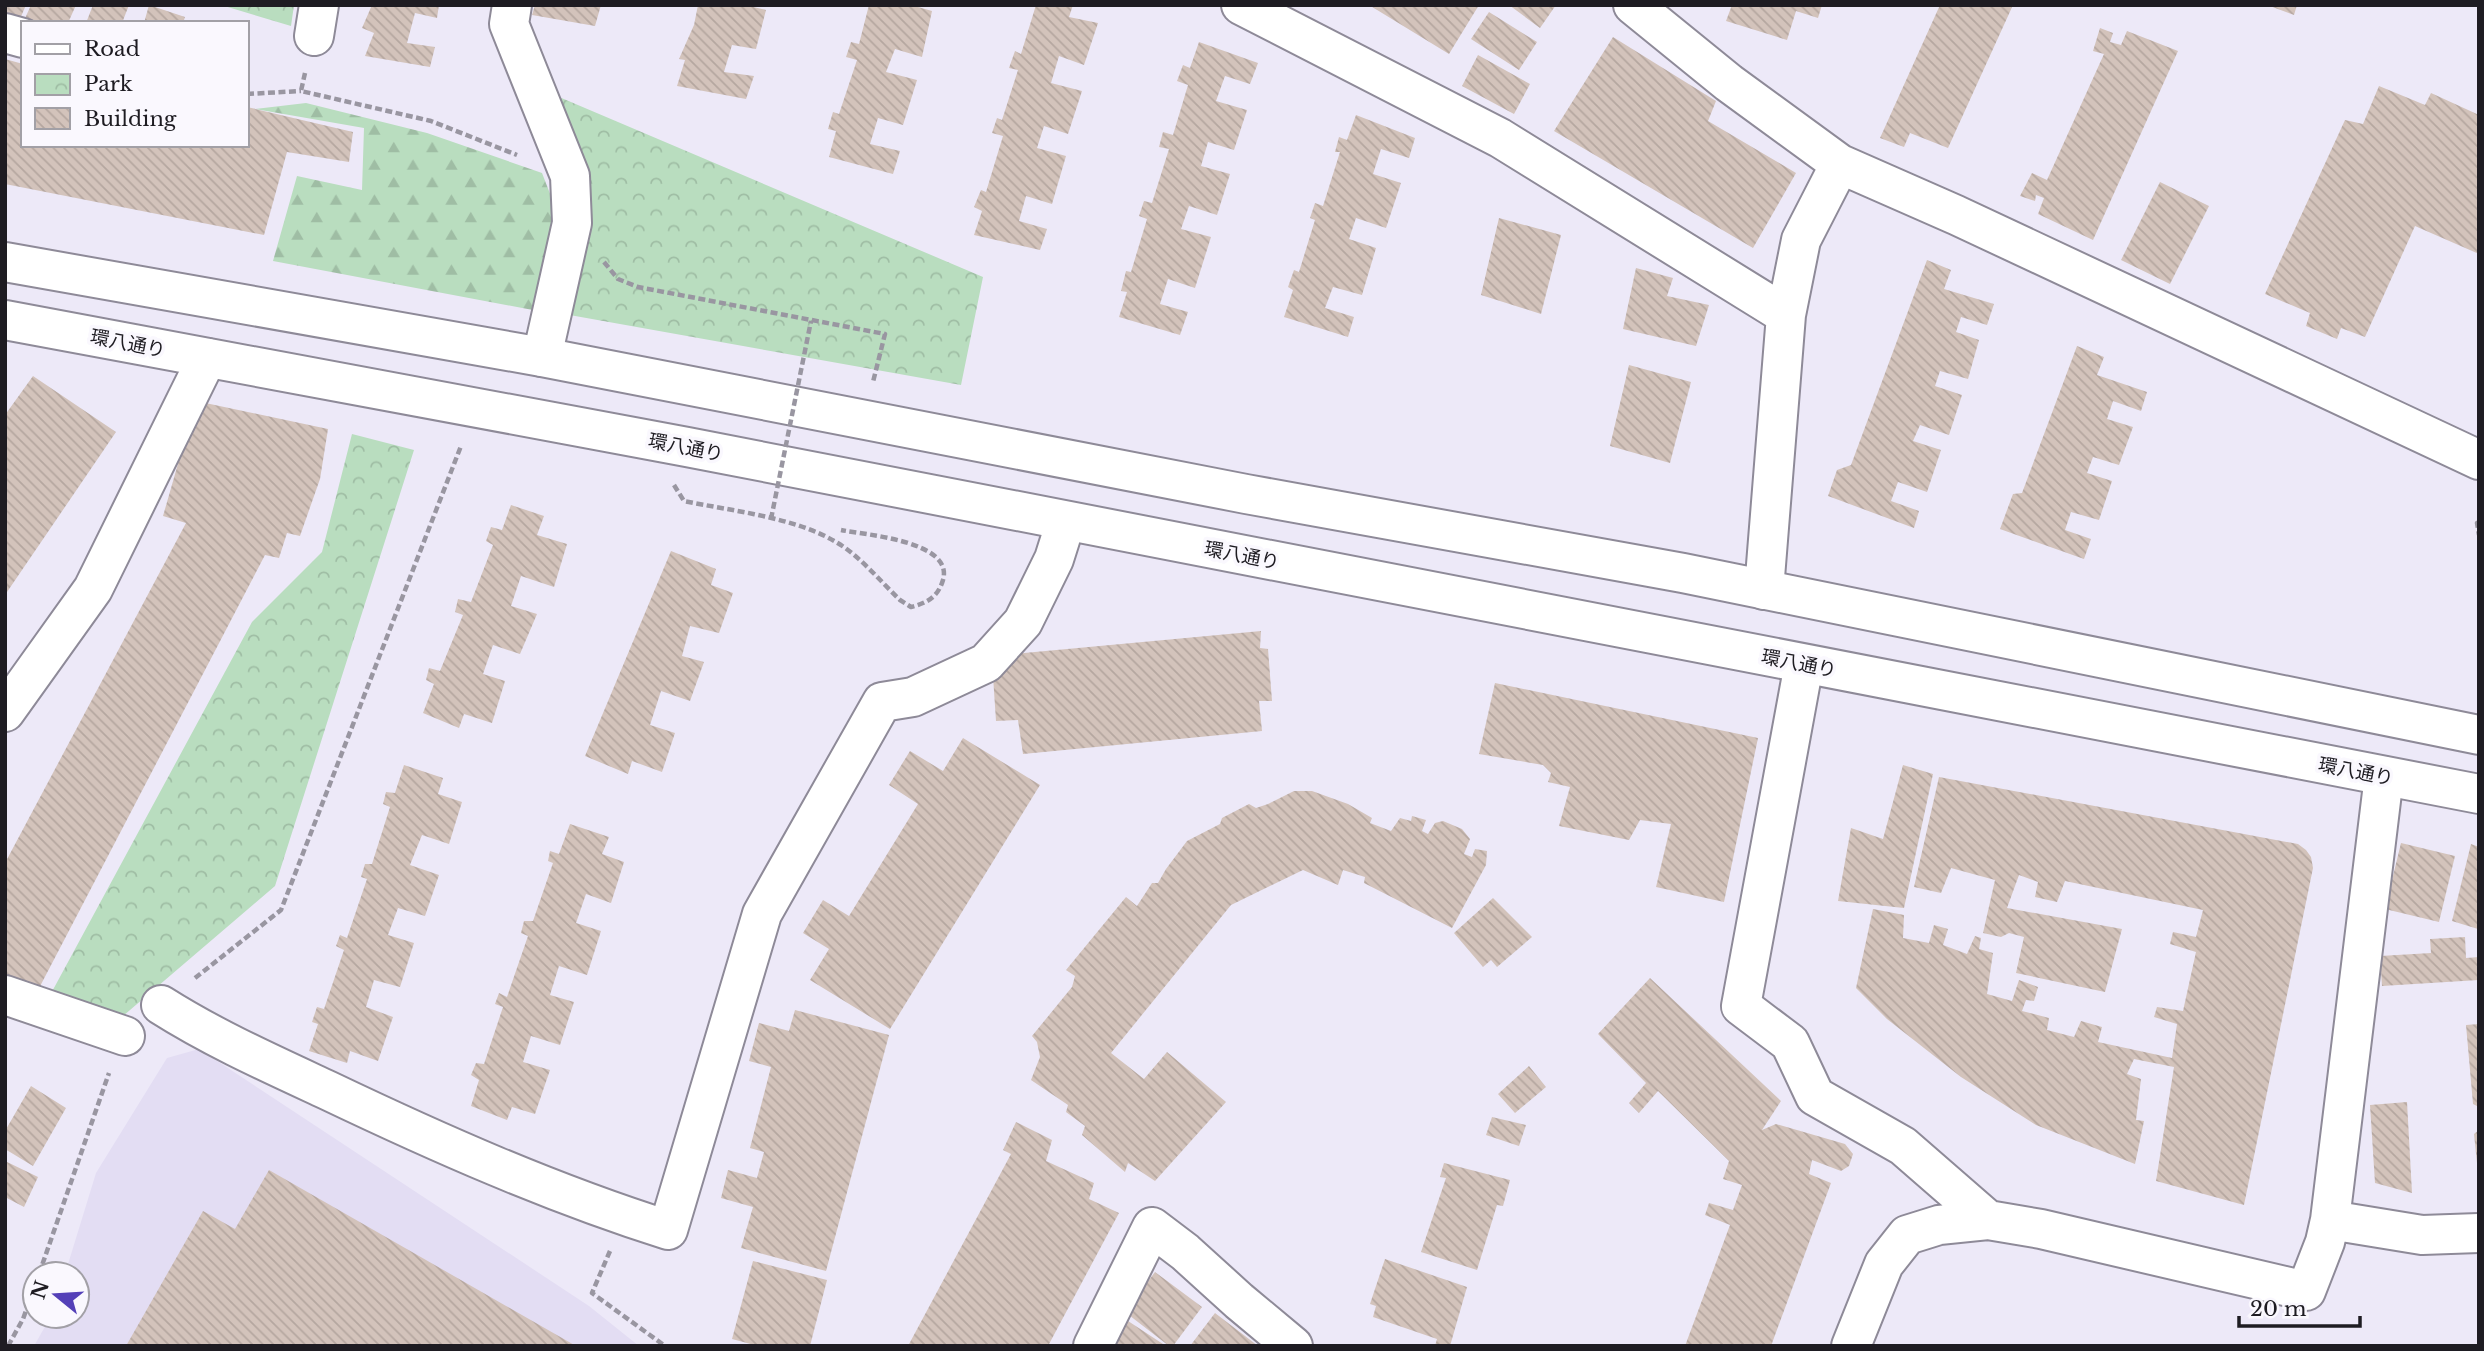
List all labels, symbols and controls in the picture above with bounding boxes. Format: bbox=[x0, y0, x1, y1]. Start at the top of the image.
legend bbox=[21, 21, 248, 147]
text: Road bbox=[84, 36, 140, 62]
text: Park bbox=[84, 71, 133, 97]
text: Building bbox=[84, 106, 177, 132]
street label: 環八通り bbox=[88, 325, 167, 362]
street label: 環八通り bbox=[646, 429, 725, 466]
street label: 環八通り bbox=[1202, 537, 1281, 574]
street label: 環八通り bbox=[1759, 645, 1838, 682]
street label: 環八通り bbox=[2316, 753, 2395, 790]
north arrow bbox=[21, 1260, 91, 1330]
text: N bbox=[27, 1278, 54, 1302]
scale bar bbox=[2239, 1284, 2360, 1328]
text: 20 m bbox=[2250, 1296, 2307, 1322]

